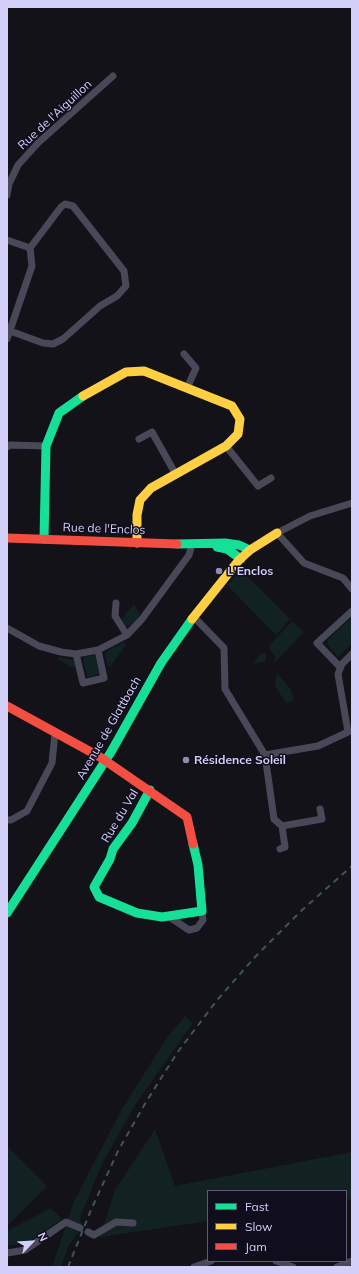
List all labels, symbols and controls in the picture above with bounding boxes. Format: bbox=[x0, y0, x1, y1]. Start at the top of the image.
street label: Rue de l'Aiguillon bbox=[15, 77, 95, 153]
street label: Rue de l'Enclos bbox=[62, 520, 146, 538]
place label: L'Enclos bbox=[227, 564, 273, 578]
marker: L'Enclos bbox=[214, 566, 224, 576]
street label: Avenue de Glattbach bbox=[74, 674, 144, 782]
place label: Résidence Soleil bbox=[194, 753, 286, 767]
marker: Résidence Soleil bbox=[181, 755, 191, 765]
street label: Rue du Val bbox=[98, 787, 142, 845]
legend bbox=[207, 1190, 347, 1262]
text: Fast bbox=[245, 1199, 269, 1214]
text: Slow bbox=[245, 1219, 273, 1234]
north arrow bbox=[12, 1222, 52, 1262]
text: N bbox=[35, 1230, 51, 1244]
text: Jam bbox=[245, 1239, 267, 1254]

